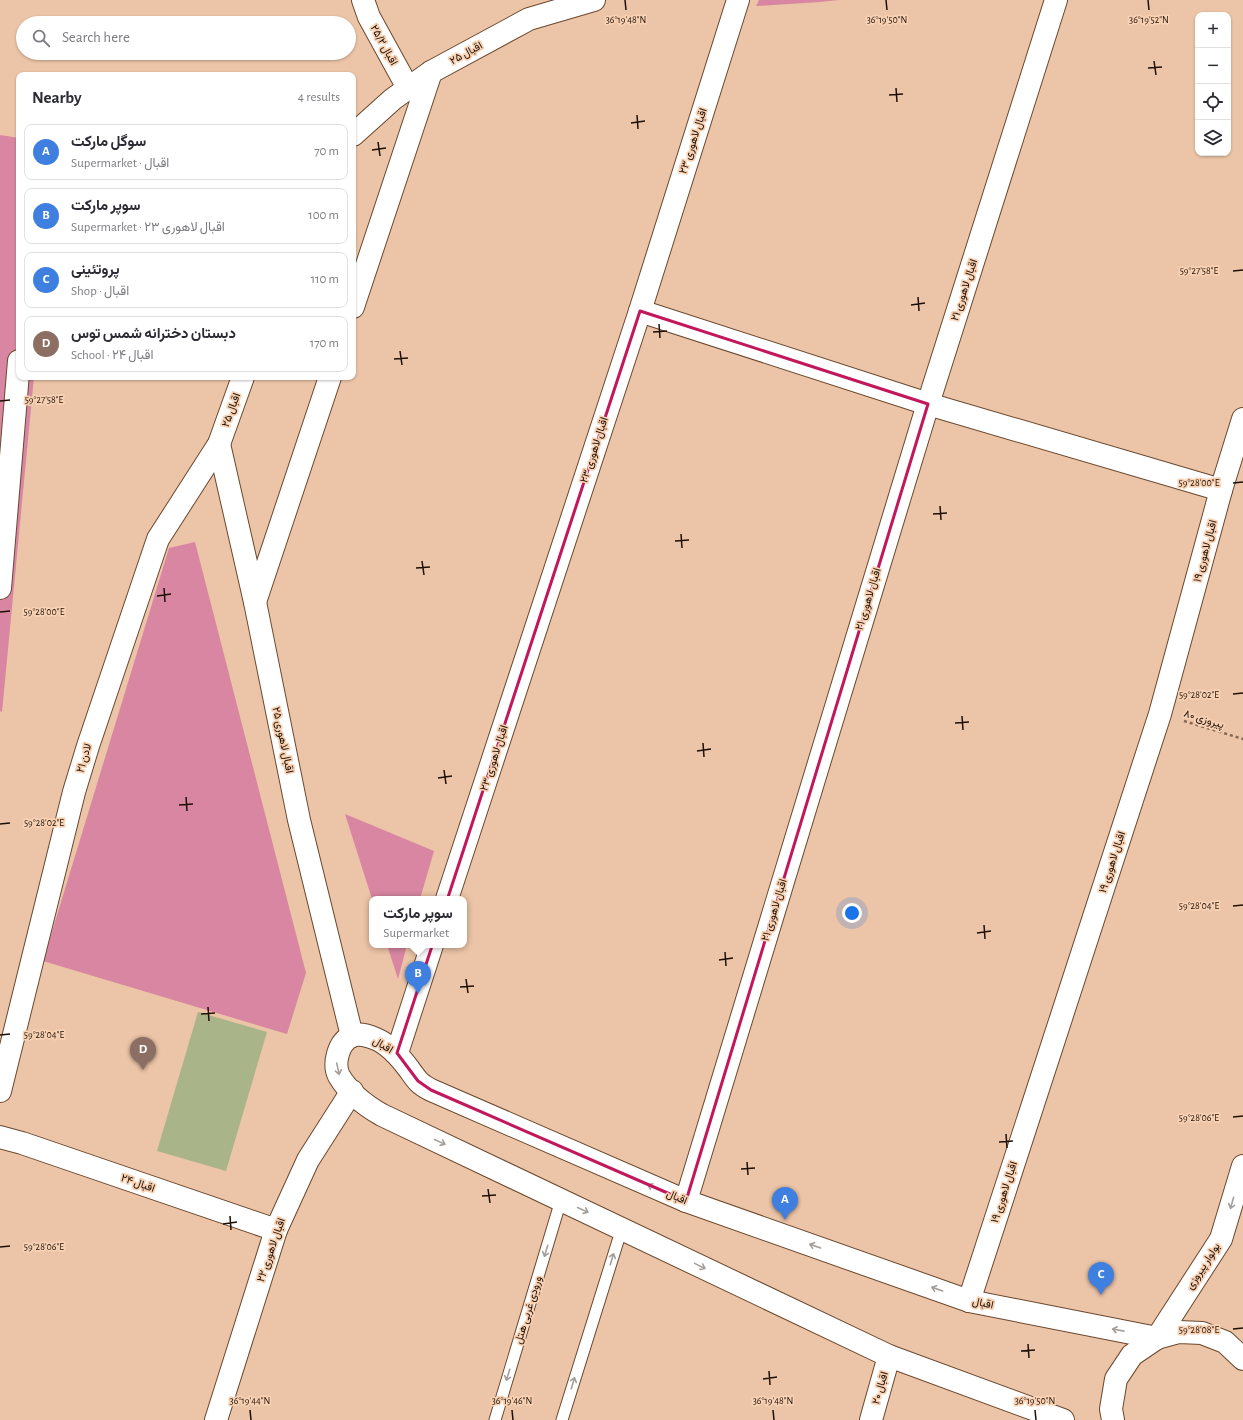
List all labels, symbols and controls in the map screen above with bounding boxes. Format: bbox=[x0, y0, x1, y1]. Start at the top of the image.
map controls bbox=[1195, 12, 1231, 156]
button: + bbox=[1195, 12, 1231, 48]
text: 36°19'48"N bbox=[606, 15, 646, 25]
text: 36°19'50"N bbox=[867, 15, 907, 25]
text: 36°19'52"N bbox=[1129, 15, 1169, 25]
search box bbox=[16, 16, 356, 60]
street label: اقبال ۲۵/۲ bbox=[368, 23, 400, 68]
icon: search bbox=[30, 27, 52, 49]
text: Search here bbox=[62, 30, 130, 45]
street label: اقبال ۲۵ bbox=[448, 40, 485, 67]
button: − bbox=[1195, 48, 1231, 84]
button: locate bbox=[1195, 84, 1231, 120]
text: Nearby bbox=[32, 89, 82, 106]
text: 4 results bbox=[298, 91, 340, 104]
street label: اقبال لاهوری ۲۳ bbox=[677, 107, 710, 175]
button: layers bbox=[1195, 120, 1231, 156]
text: سوگل مارکت bbox=[71, 134, 146, 149]
text: A bbox=[42, 145, 50, 158]
text: 70 m bbox=[314, 145, 339, 158]
text: Supermarket · اقبال bbox=[71, 157, 169, 170]
text: سوپر مارکت bbox=[71, 198, 141, 213]
text: B bbox=[42, 209, 50, 222]
text: 100 m bbox=[308, 209, 339, 222]
text: Supermarket · اقبال لاهوری ۲۳ bbox=[71, 221, 225, 234]
street label: اقبال لاهوری ۲۱ bbox=[949, 258, 980, 323]
text: پروتئینی bbox=[71, 262, 120, 277]
text: 59°27'58"E bbox=[1180, 266, 1219, 276]
text: C bbox=[43, 273, 49, 286]
text: 110 m bbox=[311, 273, 339, 286]
text: Shop · اقبال bbox=[71, 285, 129, 298]
text: دبستان دخترانه شمس توس bbox=[71, 326, 236, 341]
text: D bbox=[42, 337, 50, 350]
text: 170 m bbox=[310, 337, 339, 350]
text: School · اقبال ۲۴ bbox=[71, 349, 153, 362]
street label: اقبال ۲۵ bbox=[220, 391, 243, 429]
text: 59°27'58"E bbox=[25, 395, 64, 405]
street label: اقبال لاهوری ۲۳ bbox=[578, 416, 611, 484]
text: 59°28'00"E bbox=[1179, 478, 1220, 488]
street label: اقبال لاهوری ۱۹ bbox=[1191, 519, 1220, 583]
street label: اقبال لاهوری ۲۱ bbox=[853, 567, 884, 632]
text: 59°28'00"E bbox=[24, 607, 65, 617]
text: 59°28'02"E bbox=[1179, 690, 1219, 700]
street label: اقبال لاهوری ۲۵ bbox=[270, 706, 295, 774]
street label: پیروزی ۸۰ bbox=[1182, 708, 1226, 732]
street label: اقبال لاهوری ۲۳ bbox=[478, 724, 511, 792]
street label: لادن ۲۱ bbox=[74, 742, 94, 774]
text: 59°28'02"E bbox=[24, 818, 64, 828]
street label: اقبال لاهوری ۱۹ bbox=[1097, 830, 1128, 894]
street label: اقبال لاهوری ۲۱ bbox=[759, 878, 790, 943]
popup bbox=[369, 896, 467, 948]
text: 59°28'04"E bbox=[1179, 901, 1219, 911]
your location bbox=[842, 903, 862, 923]
text: سوپر مارکت bbox=[383, 906, 453, 921]
text: Supermarket bbox=[383, 927, 449, 940]
pin: B bbox=[405, 961, 431, 994]
text: 59°28'04"E bbox=[24, 1030, 64, 1040]
street label: اقبال bbox=[371, 1035, 395, 1056]
pin: D bbox=[130, 1037, 156, 1070]
one-way arrow bbox=[334, 1062, 342, 1075]
text: 59°28'06"E bbox=[1179, 1113, 1219, 1123]
one-way arrow bbox=[434, 1139, 446, 1146]
street label: اقبال لاهوری ۱۹ bbox=[989, 1160, 1020, 1224]
street label: اقبال ۲۴ bbox=[119, 1172, 156, 1195]
one-way arrow bbox=[648, 1182, 660, 1190]
pin: A bbox=[772, 1187, 798, 1220]
street label: اقبال bbox=[665, 1188, 689, 1207]
one-way arrow bbox=[1228, 1196, 1235, 1209]
one-way arrow bbox=[577, 1207, 589, 1214]
street label: اقبال لاهوری ۲۲ bbox=[255, 1217, 288, 1284]
street label: بولوار پیروزی bbox=[1184, 1241, 1224, 1292]
text: 59°28'06"E bbox=[24, 1242, 64, 1252]
one-way arrow bbox=[808, 1242, 821, 1249]
one-way arrow bbox=[542, 1244, 549, 1257]
one-way arrow bbox=[609, 1252, 616, 1265]
pin: C bbox=[1088, 1262, 1114, 1295]
one-way arrow bbox=[694, 1263, 706, 1270]
street label: ورودی غربی هتل bbox=[512, 1275, 545, 1346]
one-way arrow bbox=[932, 1285, 944, 1293]
street label: اقبال bbox=[971, 1295, 995, 1312]
text: 59°28'08"E bbox=[1179, 1325, 1219, 1335]
one-way arrow bbox=[1112, 1326, 1125, 1334]
one-way arrow bbox=[504, 1368, 511, 1381]
street label: اقبال ۲۰ bbox=[870, 1370, 891, 1406]
one-way arrow bbox=[570, 1376, 577, 1389]
text: 36°19'44"N bbox=[230, 1396, 270, 1406]
text: 36°19'46"N bbox=[492, 1396, 532, 1406]
text: 36°19'48"N bbox=[753, 1396, 793, 1406]
text: 36°19'50"N bbox=[1015, 1396, 1055, 1406]

